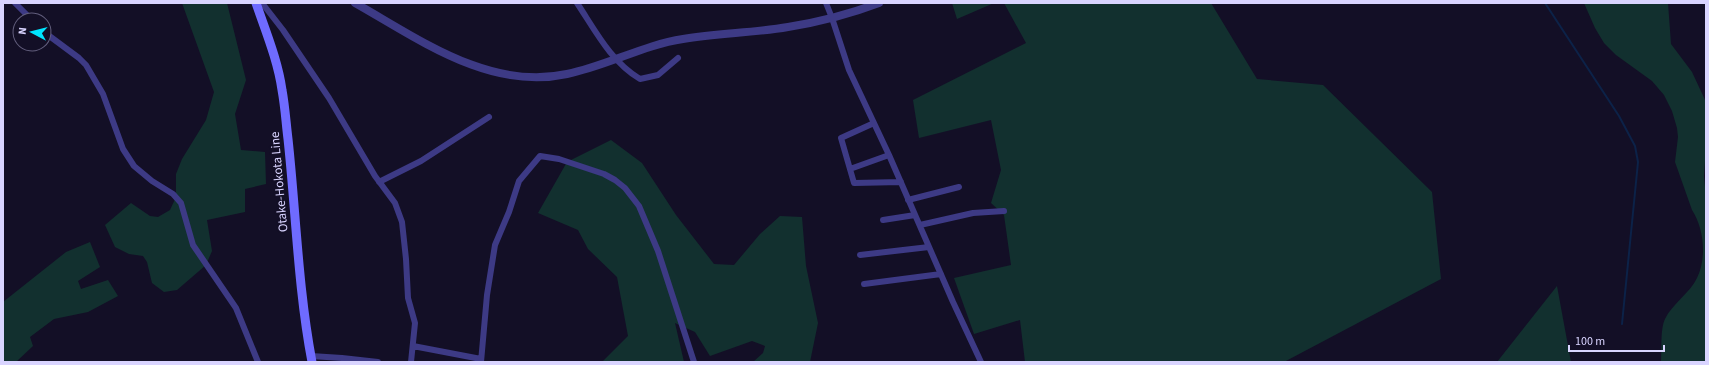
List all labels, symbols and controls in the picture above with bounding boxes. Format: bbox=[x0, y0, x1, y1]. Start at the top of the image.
north arrow bbox=[12, 12, 52, 52]
text: N bbox=[15, 26, 30, 35]
street label: Otake-Hokota Line bbox=[266, 131, 292, 233]
scale bar bbox=[1569, 327, 1664, 353]
text: 100 m bbox=[1575, 333, 1605, 350]

